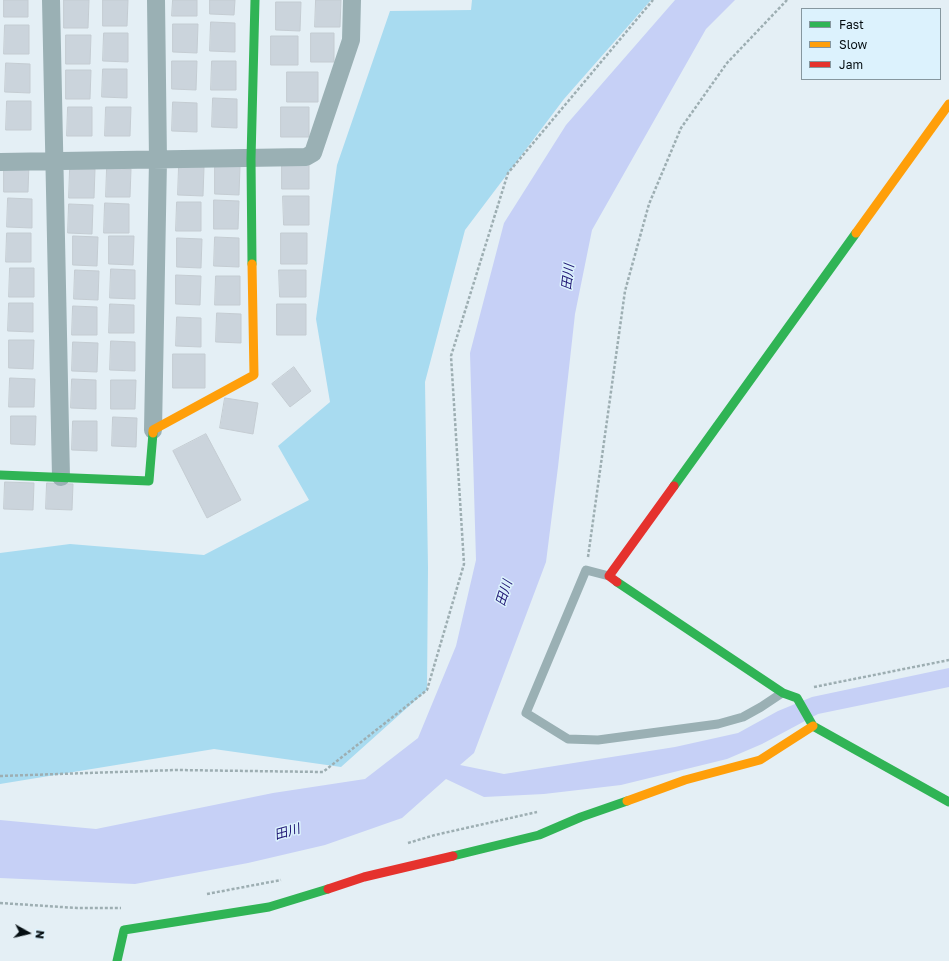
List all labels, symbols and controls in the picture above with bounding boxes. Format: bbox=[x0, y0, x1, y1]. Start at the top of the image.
legend bbox=[801, 8, 941, 80]
text: Fast bbox=[839, 17, 864, 32]
text: Slow bbox=[839, 37, 867, 52]
text: Jam bbox=[839, 57, 863, 72]
water label: 田川 bbox=[559, 263, 577, 291]
water label: 田川 bbox=[493, 578, 515, 608]
water label: 田川 bbox=[272, 821, 302, 843]
north arrow bbox=[8, 913, 48, 953]
text: N bbox=[33, 930, 47, 940]

